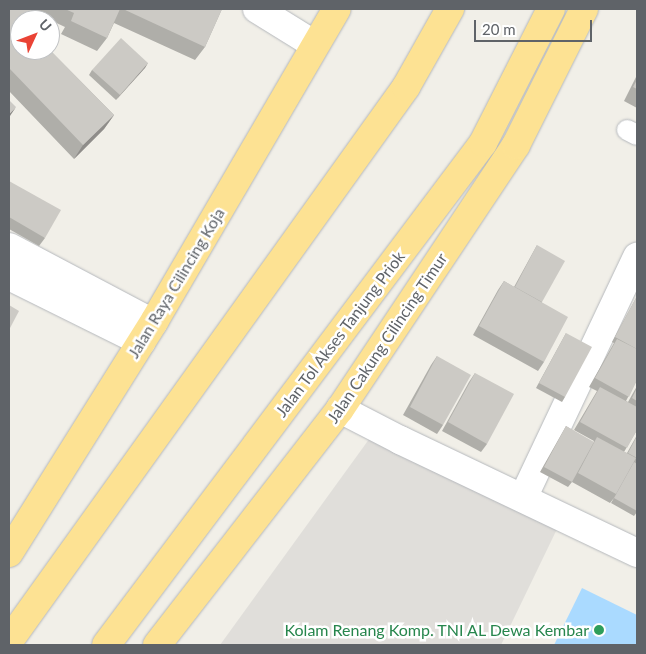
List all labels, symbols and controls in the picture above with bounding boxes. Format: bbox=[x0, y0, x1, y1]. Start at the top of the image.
north arrow bbox=[10, 10, 60, 60]
scale bar bbox=[476, 10, 594, 42]
text: U bbox=[36, 16, 55, 35]
text: 20 m bbox=[482, 20, 516, 38]
street label: Jalan Raya Cilincing Koja bbox=[124, 204, 228, 362]
street label: Jalan Tol Akses Tanjung Priok bbox=[271, 247, 409, 421]
street label: Jalan Cakung Cilincing Timur bbox=[323, 249, 451, 427]
place label: Kolam Renang Komp. TNI AL Dewa Kembar bbox=[283, 620, 589, 640]
marker: Kolam Renang Komp. TNI AL Dewa Kembar bbox=[593, 624, 605, 636]

